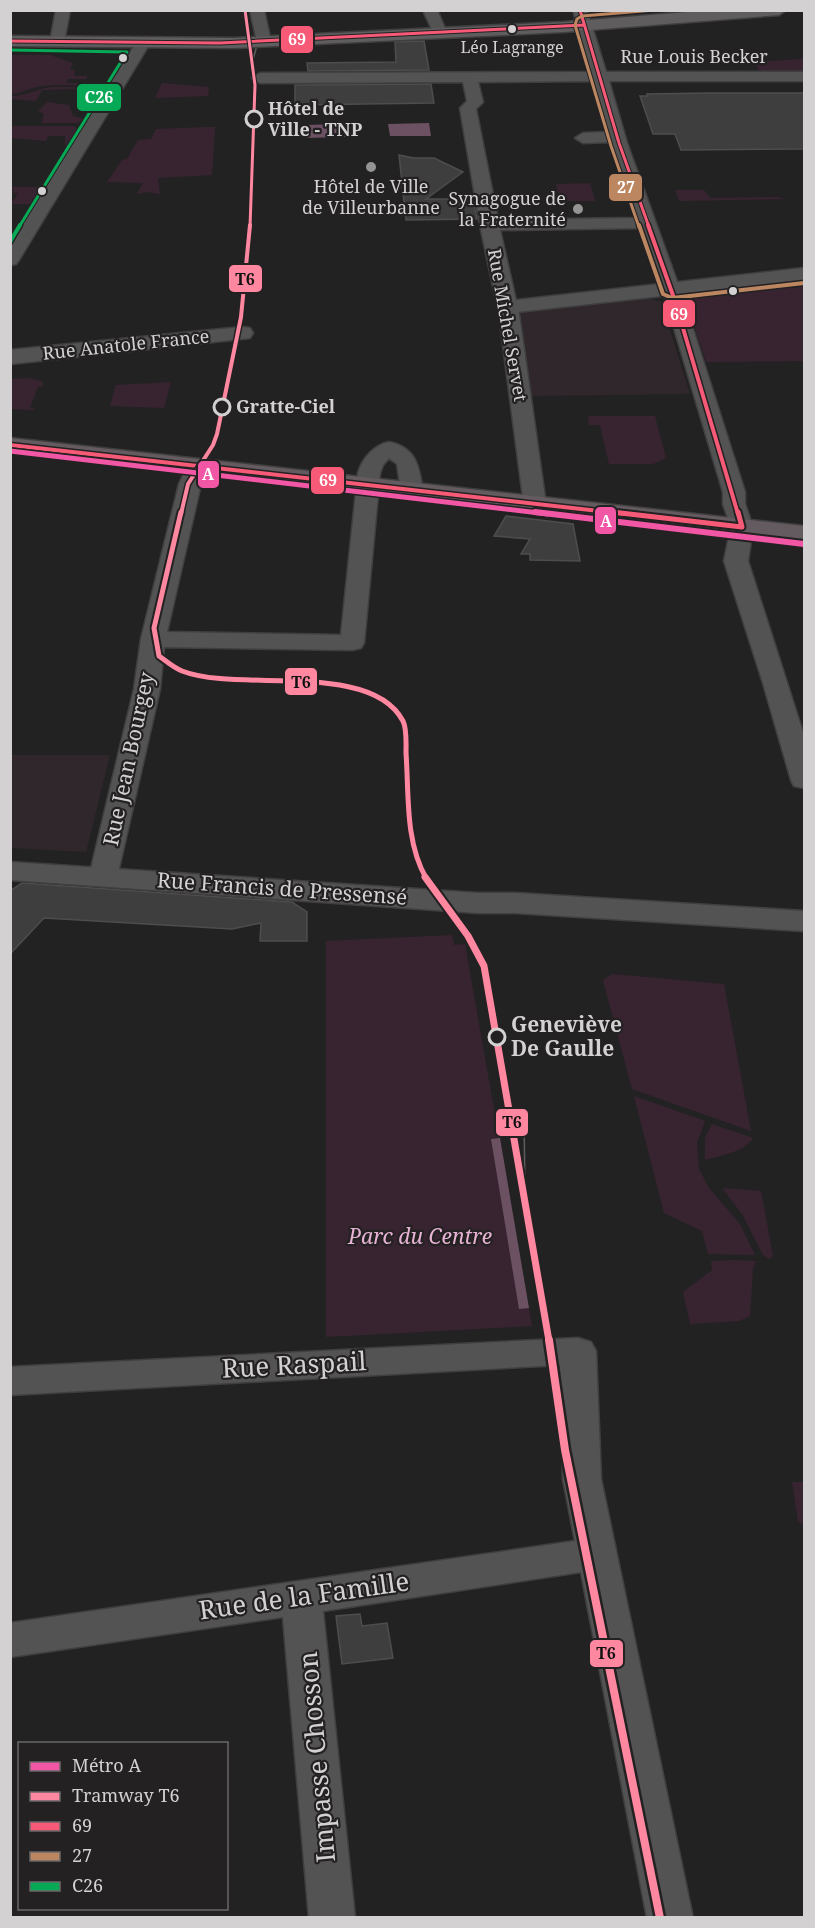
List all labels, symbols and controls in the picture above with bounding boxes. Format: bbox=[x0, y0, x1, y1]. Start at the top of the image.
marker: Léo Lagrange bbox=[506, 23, 518, 35]
line badge: 69 bbox=[280, 25, 314, 54]
text: 69 bbox=[288, 28, 306, 50]
place label: Léo Lagrange bbox=[460, 36, 564, 58]
street label: Rue Louis Becker bbox=[620, 44, 768, 68]
unlabelled marker bbox=[117, 52, 129, 64]
line badge: C26 bbox=[76, 83, 122, 112]
text: C26 bbox=[85, 86, 113, 108]
place label: Hôtel de Ville - TNP bbox=[268, 96, 363, 141]
marker: Hôtel de Ville - TNP bbox=[245, 110, 263, 128]
marker: Hôtel de Ville de Villeurbanne bbox=[364, 160, 378, 174]
line badge: 27 bbox=[608, 173, 643, 202]
place label: Hôtel de Ville de Villeurbanne bbox=[302, 174, 440, 219]
text: 27 bbox=[617, 176, 635, 198]
unlabelled marker bbox=[36, 185, 48, 197]
place label: Synagogue de la Fraternité bbox=[448, 186, 566, 231]
marker: Synagogue de la Fraternité bbox=[571, 202, 585, 216]
street label: Rue Michel Servet bbox=[483, 247, 533, 403]
line badge: T6 bbox=[228, 264, 263, 293]
text: T6 bbox=[235, 268, 255, 290]
unlabelled marker bbox=[727, 285, 739, 297]
line badge: 69 bbox=[662, 299, 696, 328]
text: 69 bbox=[670, 303, 688, 325]
street label: Rue Anatole France bbox=[41, 323, 210, 365]
place label: Gratte-Ciel bbox=[236, 394, 336, 418]
marker: Gratte-Ciel bbox=[213, 398, 231, 416]
line badge: A bbox=[197, 460, 220, 489]
text: A bbox=[202, 463, 215, 485]
line badge: 69 bbox=[310, 466, 345, 495]
text: 69 bbox=[319, 469, 337, 491]
line badge: A bbox=[594, 506, 617, 535]
text: A bbox=[600, 510, 613, 532]
line badge: T6 bbox=[284, 667, 318, 696]
street label: Rue Jean Bourgey bbox=[96, 669, 160, 848]
text: T6 bbox=[291, 671, 311, 693]
street label: Rue Francis de Pressensé bbox=[156, 865, 408, 911]
place label: Geneviève De Gaulle bbox=[511, 1010, 622, 1062]
marker: Geneviève De Gaulle bbox=[488, 1028, 506, 1046]
line badge: T6 bbox=[495, 1108, 529, 1137]
text: T6 bbox=[502, 1111, 522, 1133]
park label: Parc du Centre bbox=[347, 1222, 492, 1250]
street label: Rue Raspail bbox=[221, 1342, 367, 1386]
street label: Rue de la Famille bbox=[196, 1562, 411, 1628]
line badge: T6 bbox=[589, 1639, 624, 1668]
text: T6 bbox=[596, 1642, 616, 1664]
street label: Impasse Chosson bbox=[289, 1650, 343, 1864]
legend bbox=[18, 1742, 228, 1910]
text: Métro A bbox=[72, 1753, 141, 1777]
text: Tramway T6 bbox=[72, 1783, 180, 1807]
text: 69 bbox=[72, 1813, 92, 1837]
text: 27 bbox=[72, 1843, 92, 1867]
text: C26 bbox=[72, 1873, 103, 1897]

